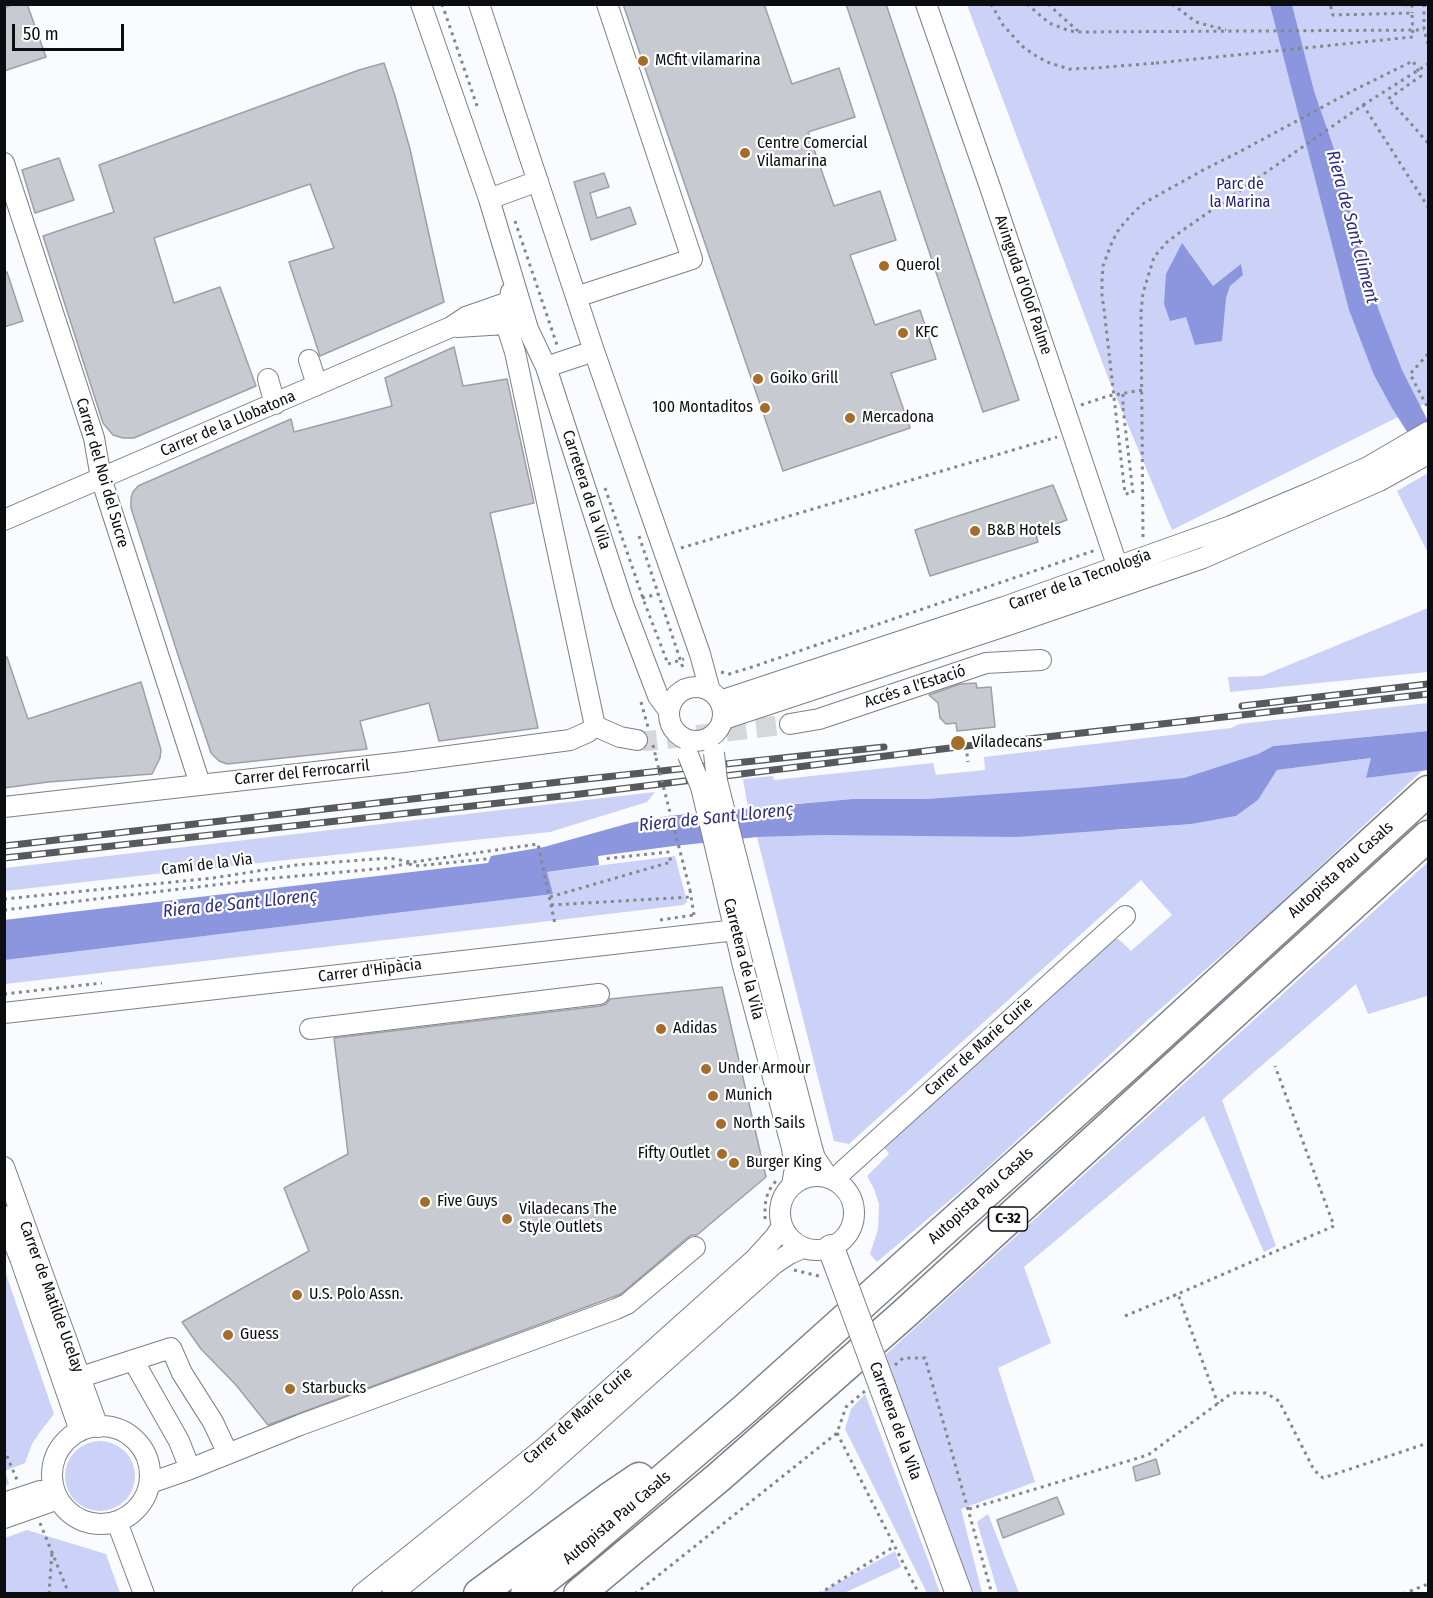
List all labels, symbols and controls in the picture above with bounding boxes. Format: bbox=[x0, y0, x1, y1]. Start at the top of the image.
scale bar bbox=[15, 12, 128, 50]
text: 50 m bbox=[23, 23, 59, 45]
place label: MCfit vilamarina bbox=[655, 51, 761, 71]
marker: MCfit vilamarina bbox=[636, 54, 650, 68]
place label: Centre Comercial Vilamarina bbox=[757, 134, 868, 172]
marker: Centre Comercial Vilamarina bbox=[738, 146, 752, 160]
water label: Riera de Sant Climent bbox=[1321, 148, 1383, 306]
park label: Parc de la Marina bbox=[1210, 175, 1270, 213]
street label: Avinguda d'Olof Palme bbox=[990, 213, 1056, 357]
place label: Querol bbox=[896, 256, 940, 276]
marker: Querol bbox=[877, 259, 891, 273]
place label: KFC bbox=[915, 323, 938, 343]
marker: KFC bbox=[896, 326, 910, 340]
place label: Goiko Grill bbox=[770, 369, 838, 389]
marker: Goiko Grill bbox=[751, 372, 765, 386]
street label: Carrer de la Llobatona bbox=[157, 387, 299, 461]
street label: Carrer del Noi del Sucre bbox=[71, 396, 133, 550]
place label: 100 Montaditos bbox=[652, 398, 753, 418]
marker: 100 Montaditos bbox=[758, 401, 772, 415]
place label: Mercadona bbox=[862, 408, 934, 428]
marker: Mercadona bbox=[843, 411, 857, 425]
street label: Carretera de la Vila bbox=[558, 428, 614, 552]
place label: B&B Hotels bbox=[987, 521, 1061, 541]
marker: B&B Hotels bbox=[968, 524, 982, 538]
street label: Carrer de la Tecnologia bbox=[1006, 545, 1154, 615]
street label: Accés a l'Estació bbox=[862, 662, 968, 712]
place label: Viladecans bbox=[972, 733, 1042, 753]
marker: Viladecans bbox=[949, 734, 967, 752]
street label: Carrer del Ferrocarril bbox=[234, 756, 370, 790]
water label: Riera de Sant Llorenç bbox=[638, 799, 794, 837]
street label: Autopista Pau Casals bbox=[1284, 818, 1398, 922]
street label: Camí de la Via bbox=[160, 850, 254, 880]
water label: Riera de Sant Llorenç bbox=[162, 885, 318, 923]
street label: Carretera de la Vila bbox=[719, 896, 767, 1022]
street label: Carrer d'Hipàcia bbox=[317, 955, 423, 987]
street label: Carrer de Marie Curie bbox=[921, 994, 1037, 1100]
place label: Adidas bbox=[673, 1019, 717, 1039]
marker: Adidas bbox=[654, 1022, 668, 1036]
place label: Under Armour bbox=[718, 1059, 810, 1079]
marker: Under Armour bbox=[699, 1062, 713, 1076]
place label: Munich bbox=[725, 1086, 772, 1106]
marker: Munich bbox=[706, 1089, 720, 1103]
place label: North Sails bbox=[733, 1114, 805, 1134]
marker: North Sails bbox=[714, 1117, 728, 1131]
place label: Fifty Outlet bbox=[638, 1144, 710, 1164]
street label: Autopista Pau Casals bbox=[924, 1144, 1038, 1248]
marker: Fifty Outlet bbox=[715, 1147, 729, 1161]
place label: Burger King bbox=[746, 1153, 821, 1173]
marker: Burger King bbox=[727, 1156, 741, 1170]
place label: Five Guys bbox=[437, 1192, 498, 1212]
marker: Five Guys bbox=[418, 1195, 432, 1209]
place label: Viladecans The Style Outlets bbox=[519, 1200, 617, 1238]
road number: C-32 bbox=[988, 1207, 1028, 1231]
marker: Viladecans The Style Outlets bbox=[500, 1212, 514, 1226]
street label: Carrer de Matilde Ucelay bbox=[15, 1219, 87, 1375]
place label: U.S. Polo Assn. bbox=[309, 1285, 403, 1305]
marker: U.S. Polo Assn. bbox=[290, 1288, 304, 1302]
place label: Guess bbox=[240, 1325, 279, 1345]
marker: Guess bbox=[221, 1328, 235, 1342]
street label: Carretera de la Vila bbox=[865, 1359, 925, 1483]
street label: Carrer de Marie Curie bbox=[520, 1363, 636, 1469]
place label: Starbucks bbox=[302, 1379, 366, 1399]
marker: Starbucks bbox=[283, 1382, 297, 1396]
street label: Autopista Pau Casals bbox=[559, 1467, 675, 1569]

